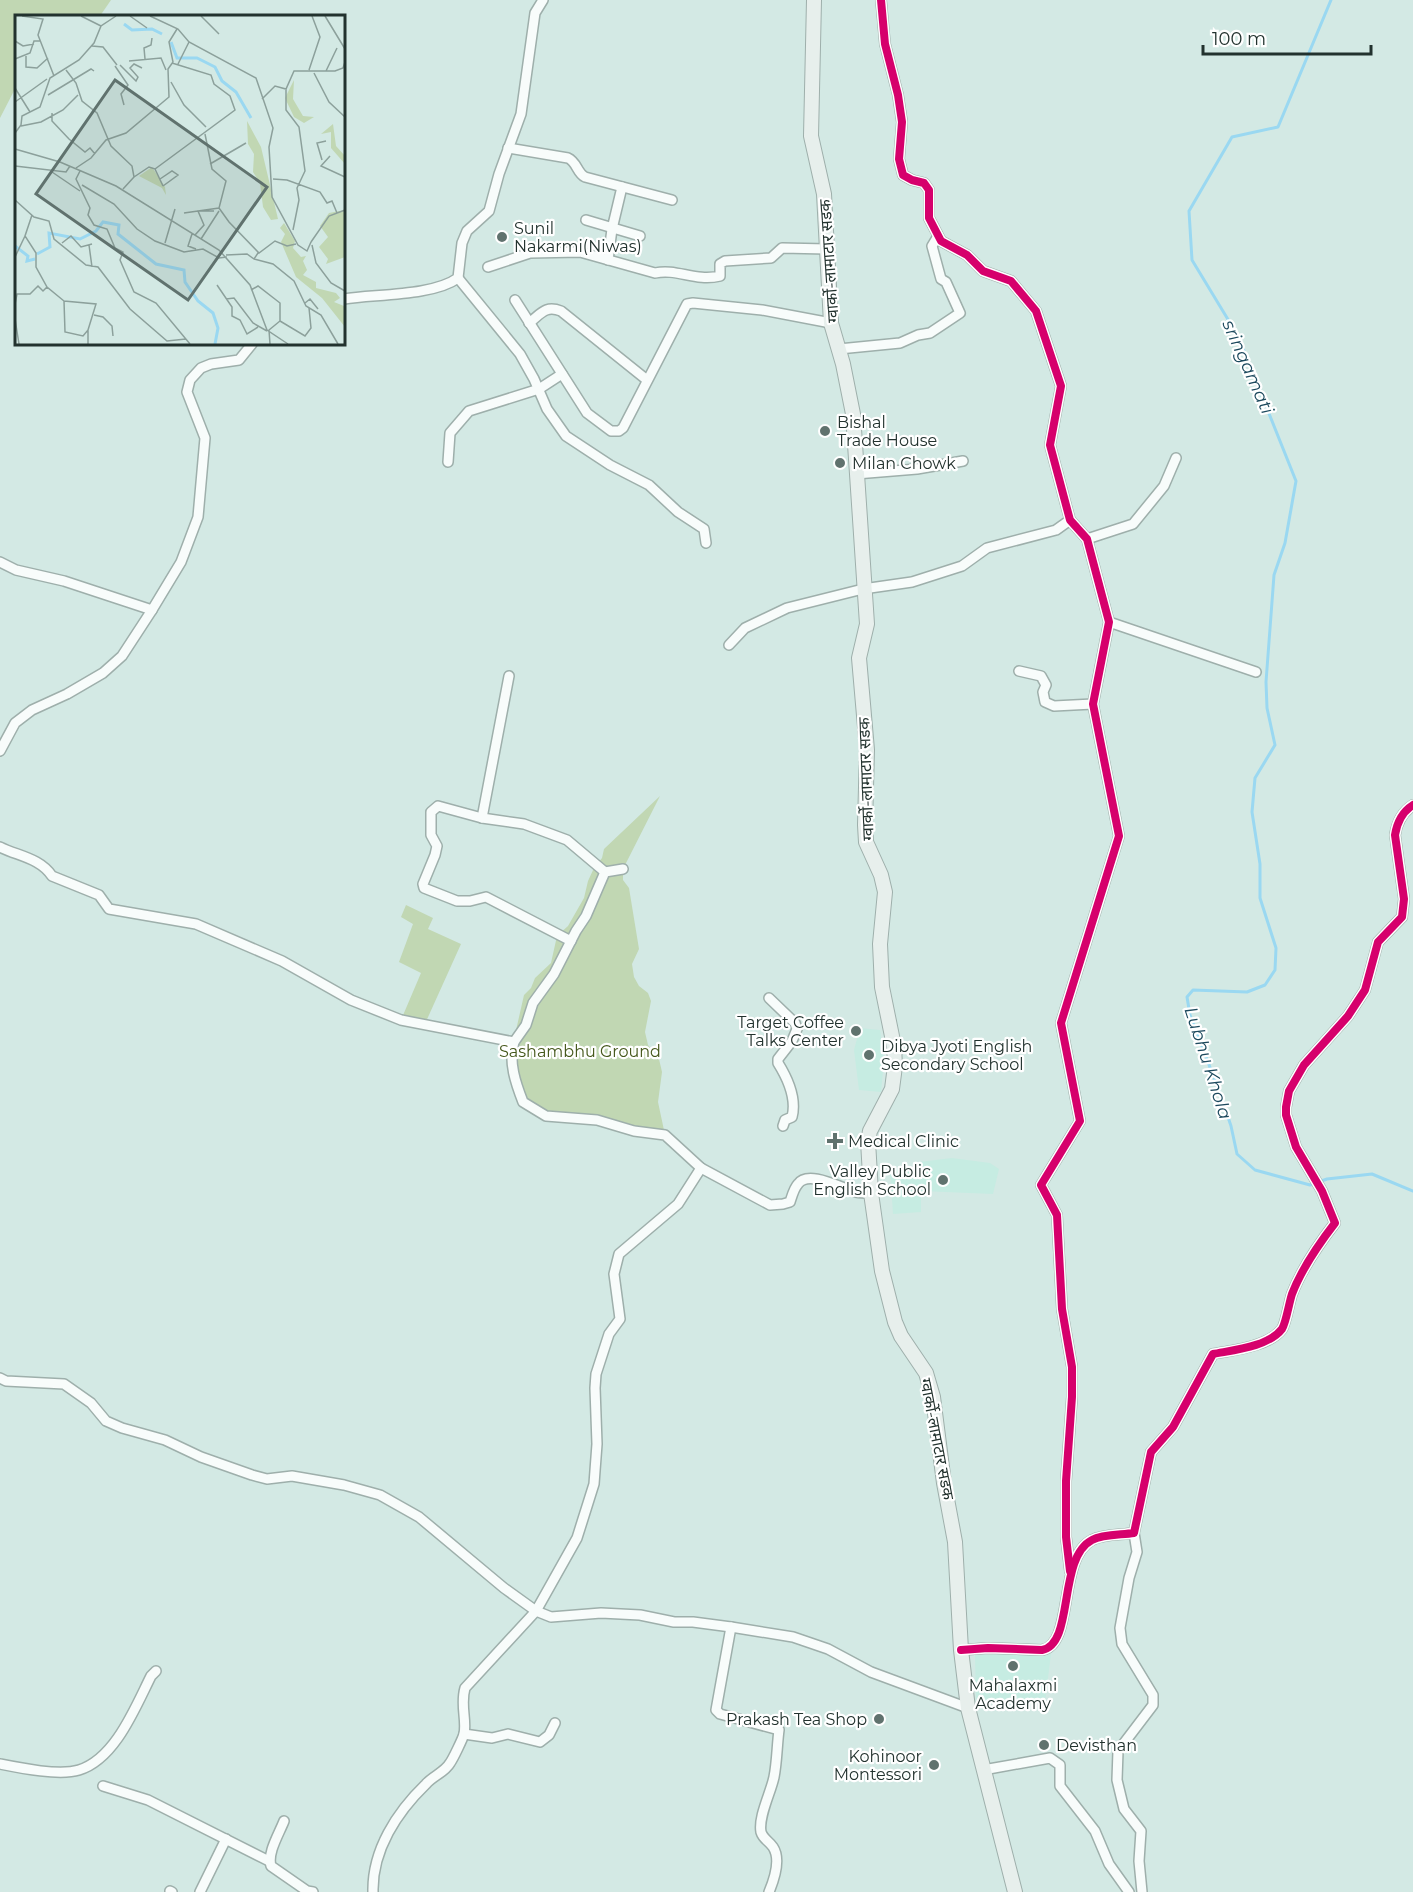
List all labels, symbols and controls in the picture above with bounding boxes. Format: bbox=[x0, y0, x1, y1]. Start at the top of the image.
inset map bbox=[15, 15, 345, 345]
scale bar bbox=[1203, 18, 1371, 56]
text: 100 m bbox=[1212, 28, 1266, 50]
street label: ग्वार्को-लामाटार सडक bbox=[815, 198, 843, 323]
place label: Sunil Nakarmi(Niwas) bbox=[514, 219, 642, 256]
marker: Sunil Nakarmi(Niwas) bbox=[495, 230, 509, 244]
water label: sringamati bbox=[1217, 316, 1279, 418]
place label: Bishal Trade House bbox=[837, 413, 937, 450]
marker: Bishal Trade House bbox=[818, 424, 832, 438]
place label: Milan Chowk bbox=[852, 454, 956, 473]
marker: Milan Chowk bbox=[833, 456, 847, 470]
street label: ग्वार्को-लामाटार सडक bbox=[854, 716, 878, 841]
water label: Lubhu Khola bbox=[1179, 1004, 1237, 1122]
place label: Target Coffee Talks Center bbox=[737, 1013, 844, 1050]
marker: Target Coffee Talks Center bbox=[849, 1024, 863, 1038]
place label: Dibya Jyoti English Secondary School bbox=[881, 1037, 1032, 1074]
park label: Sashambhu Ground bbox=[499, 1042, 661, 1061]
marker: Dibya Jyoti English Secondary School bbox=[862, 1048, 876, 1062]
marker: Medical Clinic bbox=[826, 1132, 844, 1150]
place label: Medical Clinic bbox=[848, 1132, 959, 1151]
place label: Valley Public English School bbox=[813, 1162, 931, 1199]
marker: Valley Public English School bbox=[936, 1173, 950, 1187]
street label: ग्वार्को-लामाटार सडक bbox=[916, 1377, 958, 1502]
marker: Mahalaxmi Academy bbox=[1006, 1659, 1020, 1673]
place label: Mahalaxmi Academy bbox=[969, 1676, 1057, 1713]
place label: Prakash Tea Shop bbox=[726, 1710, 867, 1729]
marker: Prakash Tea Shop bbox=[872, 1712, 886, 1726]
place label: Devisthan bbox=[1056, 1736, 1137, 1755]
marker: Devisthan bbox=[1037, 1738, 1051, 1752]
place label: Kohinoor Montessori bbox=[834, 1747, 922, 1784]
marker: Kohinoor Montessori bbox=[927, 1758, 941, 1772]

